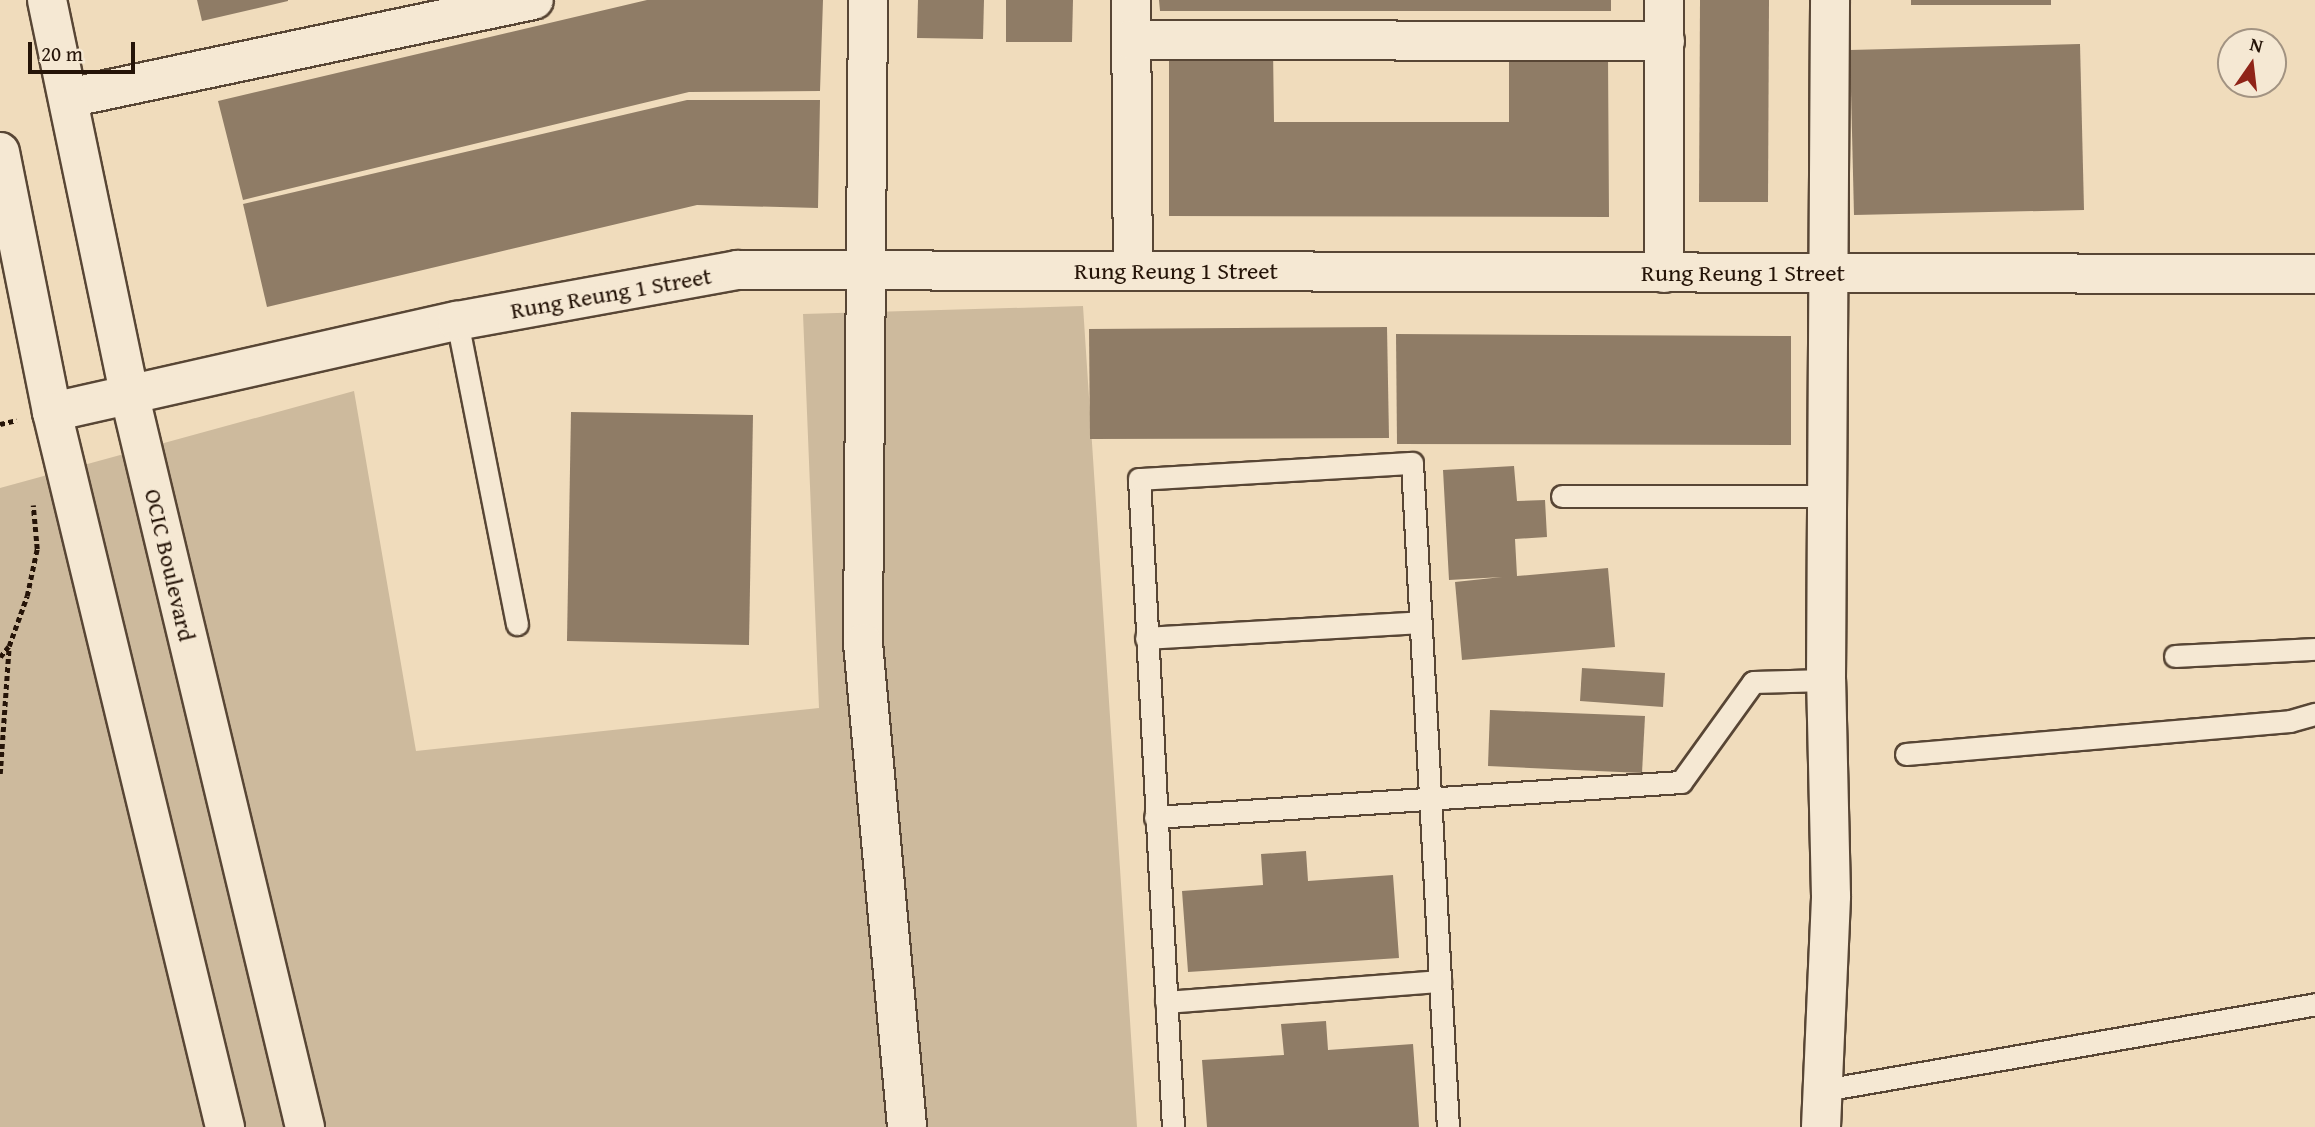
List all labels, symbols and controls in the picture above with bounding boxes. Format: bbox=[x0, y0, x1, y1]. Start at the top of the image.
scale bar bbox=[32, 28, 138, 72]
north arrow bbox=[2217, 28, 2287, 98]
text: N bbox=[2247, 29, 2266, 60]
text: 20 m bbox=[41, 38, 83, 69]
street label: Rung Reung 1 Street bbox=[1074, 257, 1278, 285]
street label: Rung Reung 1 Street bbox=[1641, 259, 1845, 287]
street label: Rung Reung 1 Street bbox=[508, 261, 714, 325]
street label: OCIC Boulevard bbox=[138, 486, 202, 644]

